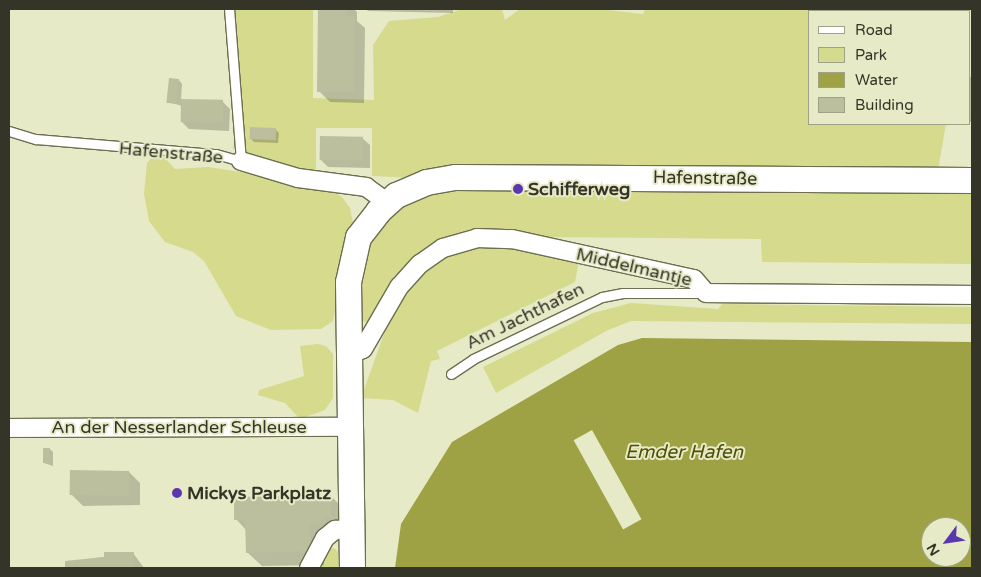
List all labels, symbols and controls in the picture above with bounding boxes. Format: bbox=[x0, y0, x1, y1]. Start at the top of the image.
legend bbox=[808, 10, 971, 125]
text: Road bbox=[855, 21, 893, 39]
text: Park bbox=[855, 46, 887, 64]
text: Water bbox=[855, 71, 898, 89]
text: Building bbox=[855, 96, 914, 114]
street label: Hafenstraße bbox=[118, 138, 224, 168]
street label: Hafenstraße bbox=[653, 166, 757, 190]
place label: Schifferweg bbox=[528, 178, 630, 200]
marker: Schifferweg bbox=[512, 183, 524, 195]
street label: Middelmantje bbox=[574, 243, 694, 291]
street label: Am Jachthafen bbox=[462, 278, 588, 354]
street label: An der Nesserlander Schleuse bbox=[51, 416, 307, 438]
water label: Emder Hafen bbox=[625, 442, 743, 464]
place label: Mickys Parkplatz bbox=[187, 482, 331, 504]
marker: Mickys Parkplatz bbox=[171, 487, 183, 499]
north arrow bbox=[921, 517, 971, 567]
text: N bbox=[923, 540, 944, 559]

